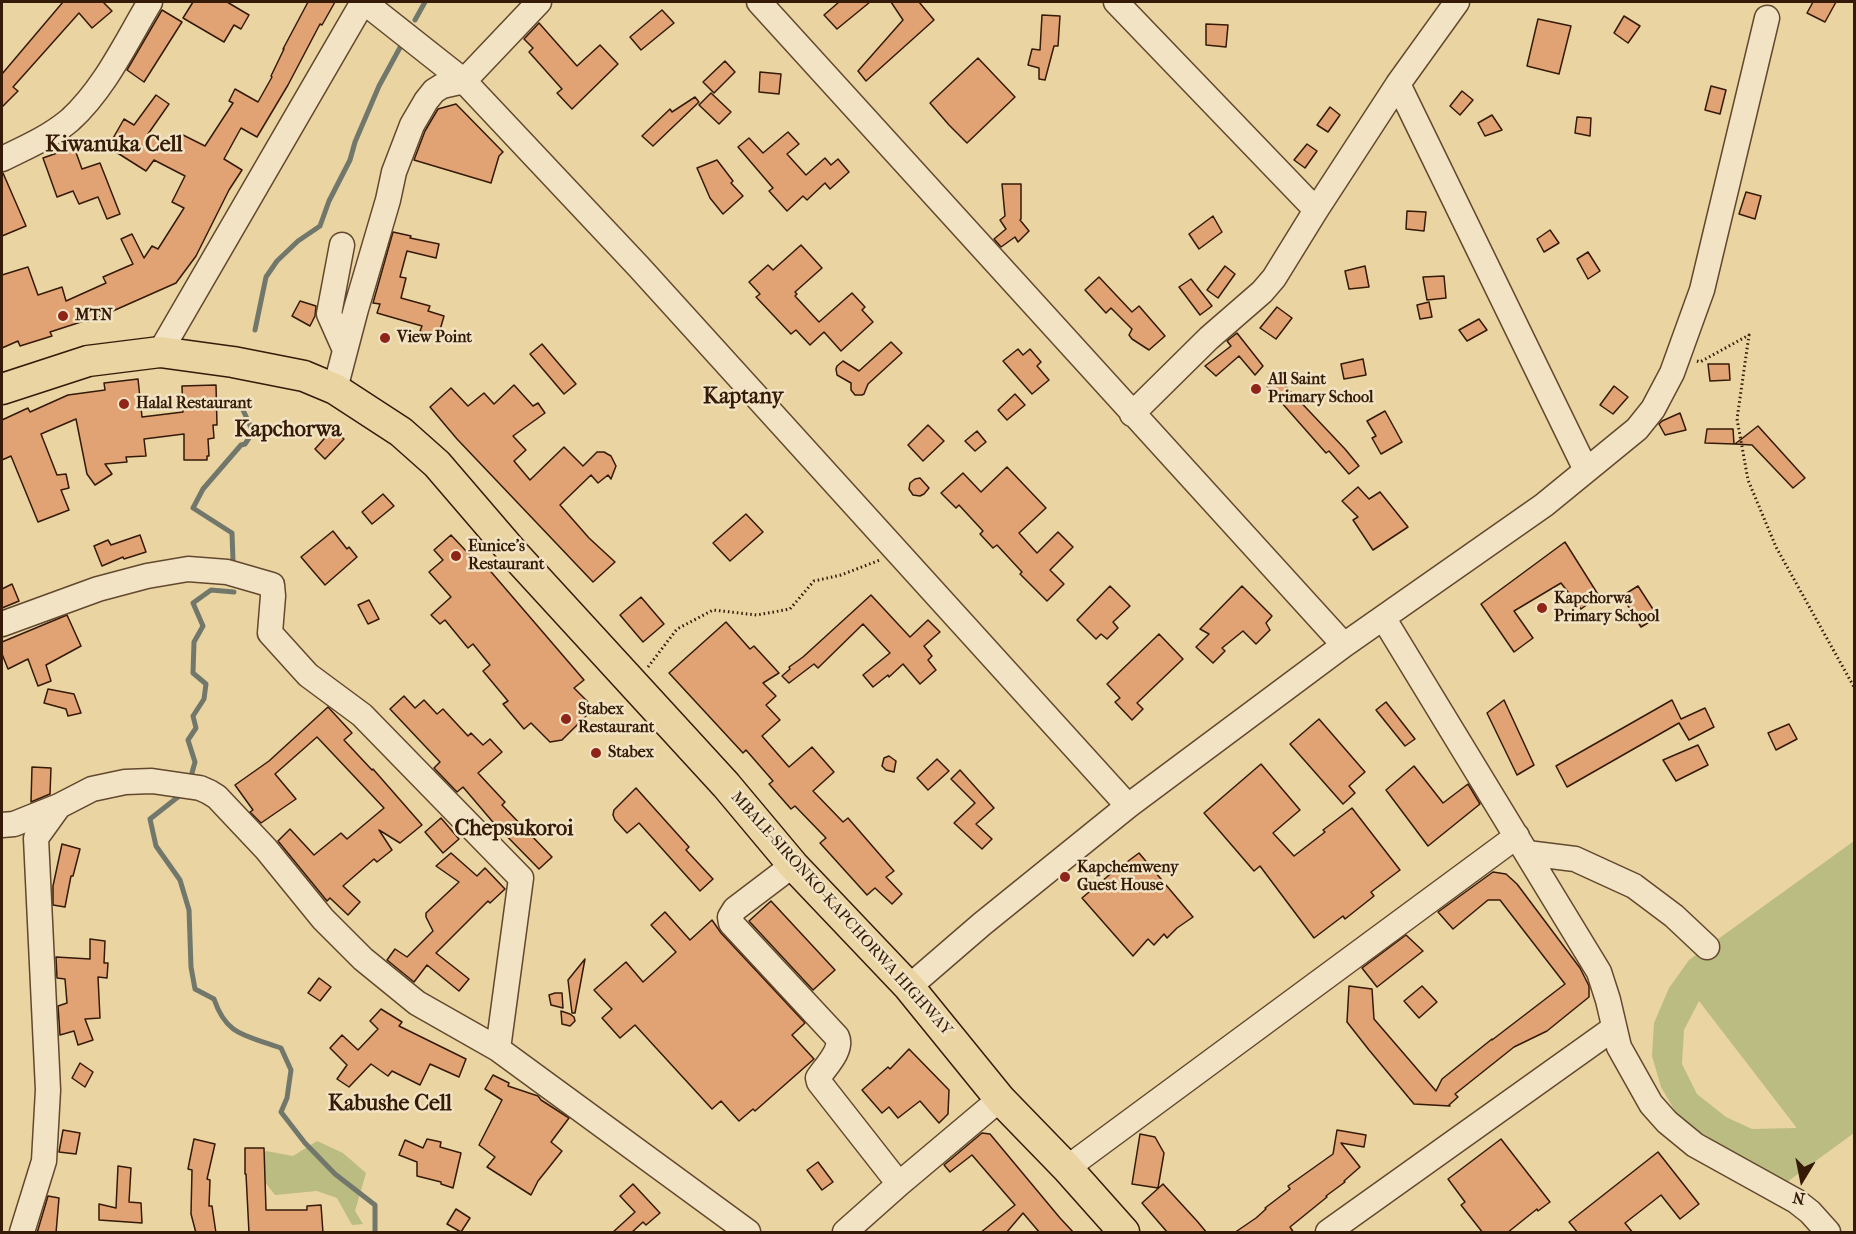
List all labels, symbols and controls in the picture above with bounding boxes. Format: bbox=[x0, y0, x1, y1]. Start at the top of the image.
district label: Kiwanuka Cell bbox=[45, 133, 183, 159]
place label: MTN bbox=[75, 306, 113, 326]
marker: MTN bbox=[56, 309, 70, 323]
place label: View Point bbox=[397, 328, 472, 348]
marker: View Point bbox=[378, 331, 392, 345]
place label: All Saint Primary School bbox=[1268, 370, 1373, 408]
marker: All Saint Primary School bbox=[1249, 382, 1263, 396]
district label: Kaptany bbox=[703, 385, 783, 411]
place label: Halal Restaurant bbox=[136, 394, 252, 414]
marker: Halal Restaurant bbox=[117, 397, 131, 411]
district label: Kapchorwa bbox=[234, 418, 342, 444]
place label: Eunice's Restaurant bbox=[468, 537, 544, 575]
marker: Eunice's Restaurant bbox=[449, 549, 463, 563]
place label: Kapchorwa Primary School bbox=[1554, 589, 1659, 627]
marker: Kapchorwa Primary School bbox=[1535, 601, 1549, 615]
place label: Stabex Restaurant bbox=[578, 700, 654, 738]
marker: Stabex Restaurant bbox=[559, 712, 573, 726]
place label: Stabex bbox=[608, 743, 654, 763]
marker: Stabex bbox=[589, 746, 603, 760]
street label: MBALE-SIRONKO-KAPCHORWA HIGHWAY bbox=[726, 788, 956, 1040]
district label: Chepsukoroi bbox=[454, 817, 574, 843]
place label: Kapchemweny Guest House bbox=[1077, 858, 1178, 896]
marker: Kapchemweny Guest House bbox=[1058, 870, 1072, 884]
district label: Kabushe Cell bbox=[328, 1092, 452, 1118]
north arrow bbox=[1772, 1150, 1832, 1210]
text: N bbox=[1791, 1188, 1806, 1209]

